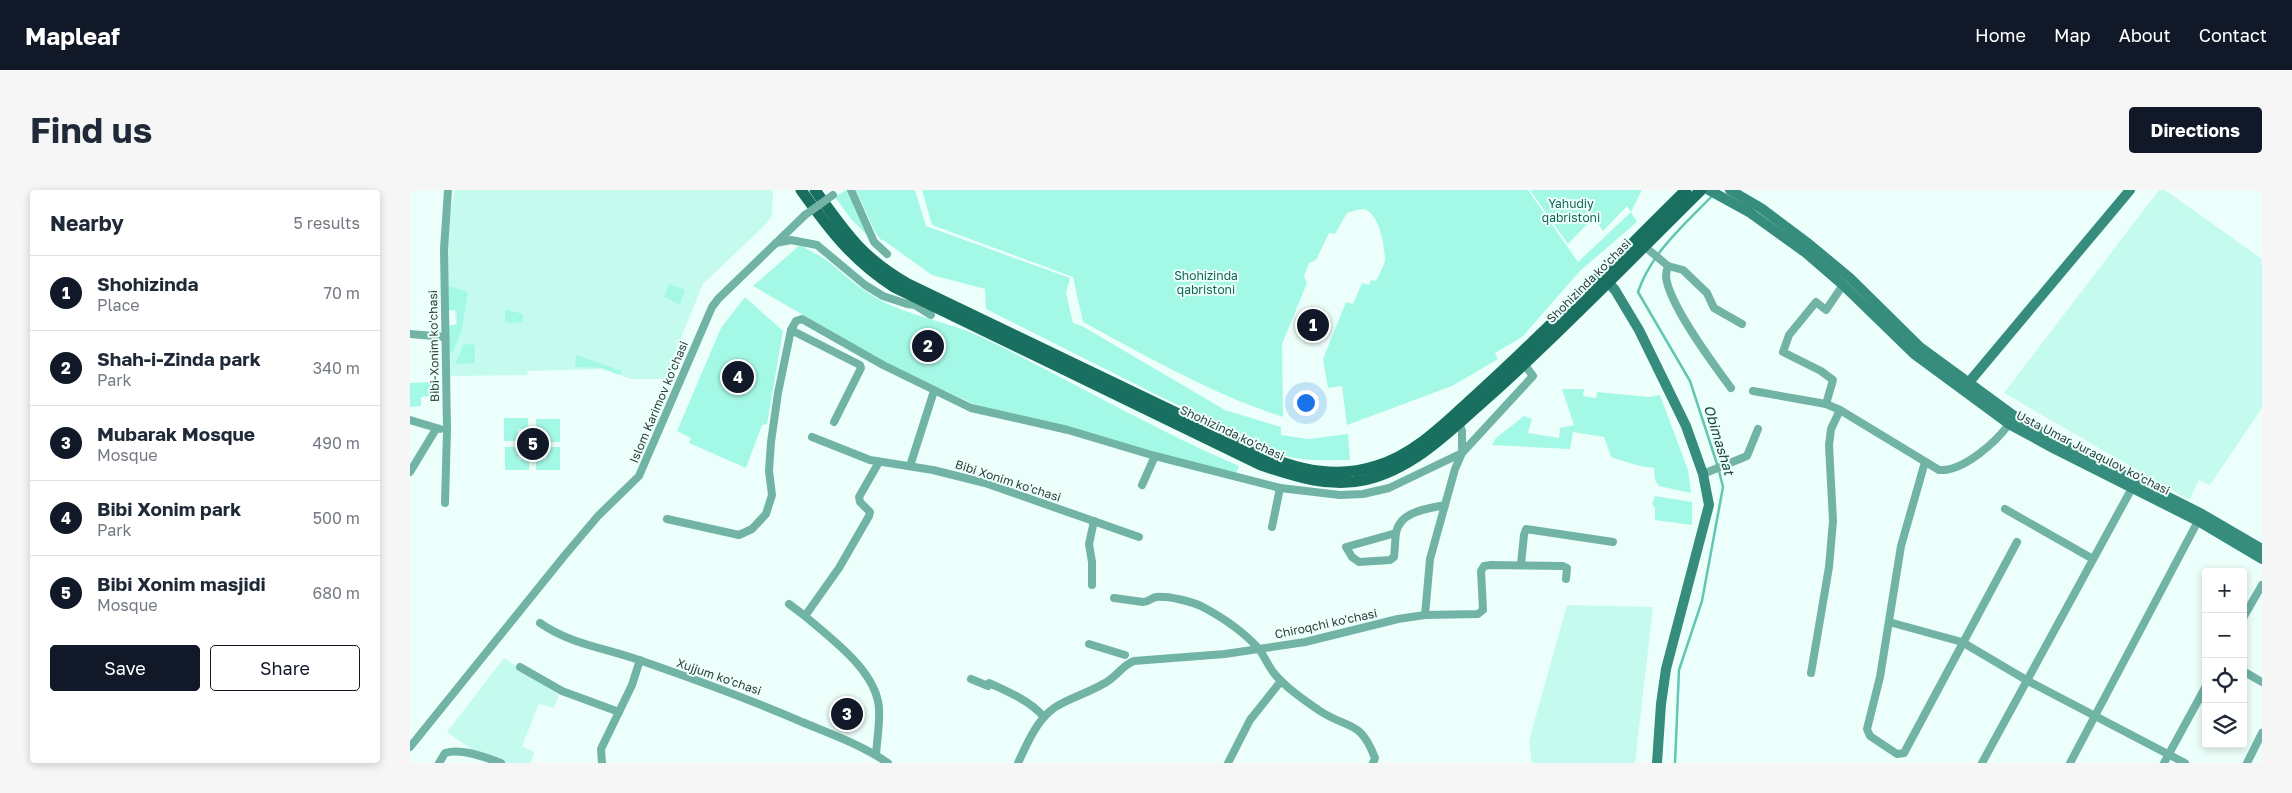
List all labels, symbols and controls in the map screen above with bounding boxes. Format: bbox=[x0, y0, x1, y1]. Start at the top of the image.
text: Mapleaf bbox=[25, 21, 120, 50]
text: Home bbox=[1975, 24, 2026, 46]
text: Map bbox=[2054, 24, 2091, 46]
text: About bbox=[2119, 24, 2171, 46]
text: Contact bbox=[2199, 24, 2267, 46]
button: Directions bbox=[2129, 107, 2262, 153]
text: Find us bbox=[30, 109, 152, 151]
park label: Yahudiy qabristoni bbox=[1542, 196, 1600, 225]
text: Nearby bbox=[50, 210, 124, 236]
text: 5 results bbox=[294, 213, 360, 233]
street label: Shohizinda ko'chasi bbox=[1543, 235, 1634, 326]
park label: Shohizinda qabristoni bbox=[1174, 268, 1238, 297]
text: Shohizinda bbox=[97, 272, 198, 295]
text: 1 bbox=[62, 283, 70, 303]
text: 70 m bbox=[323, 283, 360, 303]
street label: Bibi-Xonim ko'chasi bbox=[425, 290, 442, 402]
text: Place bbox=[97, 295, 140, 315]
pin: 1 bbox=[1297, 306, 1329, 344]
pin: 2 bbox=[912, 327, 944, 365]
street label: Islom Karimov ko'chasi bbox=[626, 338, 691, 465]
text: Shah-i-Zinda park bbox=[97, 347, 261, 370]
text: 2 bbox=[61, 358, 71, 378]
text: 340 m bbox=[313, 358, 360, 378]
pin: 4 bbox=[722, 358, 754, 396]
text: Park bbox=[97, 370, 132, 390]
your location bbox=[1293, 390, 1319, 416]
street label: Shohizinda ko'chasi bbox=[1178, 402, 1287, 463]
water label: Obimashat bbox=[1701, 403, 1739, 478]
street label: Usta Umar Juraqulov ko'chasi bbox=[2014, 407, 2172, 498]
text: Mubarak Mosque bbox=[97, 422, 255, 445]
pin: 5 bbox=[517, 425, 549, 463]
text: 3 bbox=[61, 433, 71, 453]
text: 490 m bbox=[312, 433, 360, 453]
text: Mosque bbox=[97, 445, 158, 465]
street label: Bibi Xonim ko'chasi bbox=[953, 456, 1063, 505]
text: Bibi Xonim park bbox=[97, 497, 241, 520]
text: 4 bbox=[61, 508, 71, 528]
text: 500 m bbox=[313, 508, 360, 528]
text: Park bbox=[97, 520, 132, 540]
map controls bbox=[2202, 568, 2247, 748]
button: + bbox=[2202, 568, 2247, 613]
text: Bibi Xonim masjidi bbox=[97, 572, 266, 595]
text: 5 bbox=[61, 583, 71, 603]
text: 680 m bbox=[312, 583, 360, 603]
text: Mosque bbox=[97, 595, 158, 615]
street label: Chiroqchi ko'chasi bbox=[1273, 605, 1379, 642]
button: − bbox=[2202, 613, 2247, 658]
button: Save bbox=[50, 645, 200, 691]
button: Share bbox=[210, 645, 360, 691]
street label: Xujjum ko'chasi bbox=[675, 655, 764, 698]
button: locate bbox=[2202, 658, 2247, 703]
pin: 3 bbox=[831, 695, 863, 733]
button: layers bbox=[2202, 703, 2247, 748]

